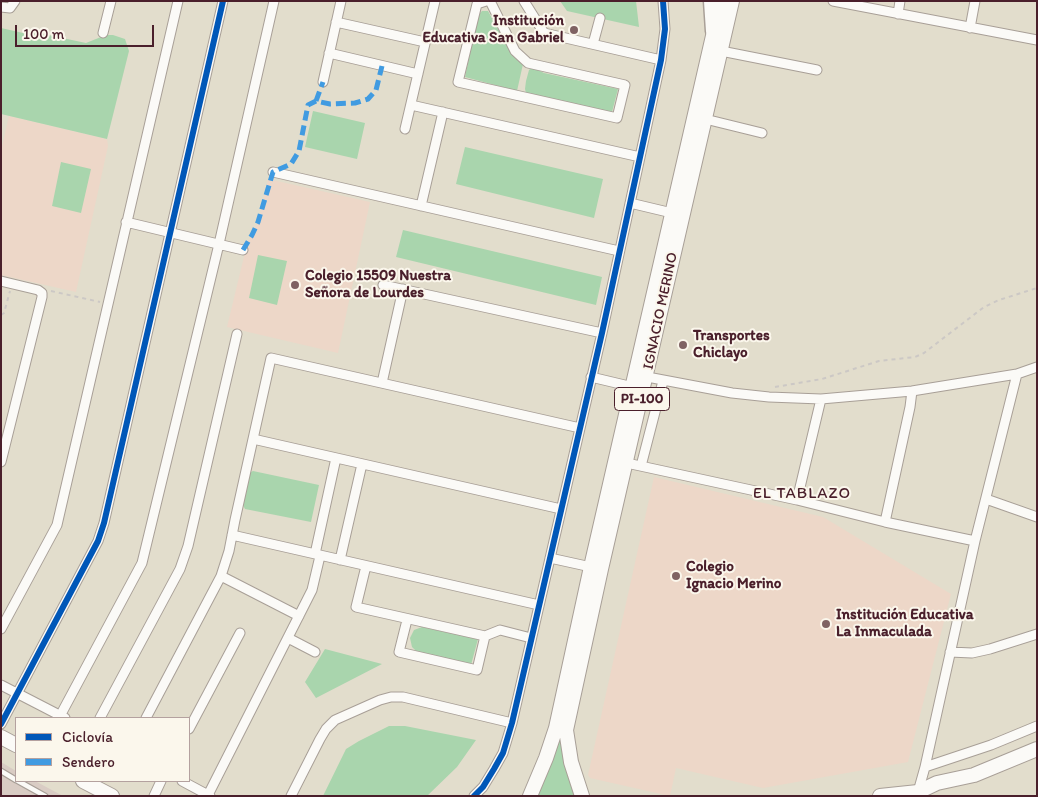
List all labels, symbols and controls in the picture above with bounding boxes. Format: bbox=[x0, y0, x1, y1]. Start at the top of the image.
place label: Institución Educativa San Gabriel bbox=[422, 12, 564, 47]
scale bar bbox=[18, 15, 156, 47]
marker: Institución Educativa San Gabriel bbox=[568, 24, 580, 36]
text: 100 m bbox=[23, 25, 64, 43]
street label: IGNACIO MERINO bbox=[640, 251, 682, 371]
place label: Colegio 15509 Nuestra Señora de Lourdes bbox=[305, 267, 451, 302]
marker: Colegio 15509 Nuestra Señora de Lourdes bbox=[289, 279, 301, 291]
place label: Transportes Chiclayo bbox=[693, 327, 770, 362]
marker: Transportes Chiclayo bbox=[677, 339, 689, 351]
road number: PI-100 bbox=[614, 388, 670, 410]
district label: EL TABLAZO bbox=[752, 484, 852, 504]
place label: Colegio Ignacio Merino bbox=[686, 558, 781, 593]
marker: Colegio Ignacio Merino bbox=[670, 570, 682, 582]
place label: Institución Educativa La Inmaculada bbox=[836, 606, 973, 641]
marker: Institución Educativa La Inmaculada bbox=[820, 618, 832, 630]
legend bbox=[15, 717, 190, 782]
text: Ciclovía bbox=[62, 728, 113, 746]
text: Sendero bbox=[62, 753, 115, 771]

